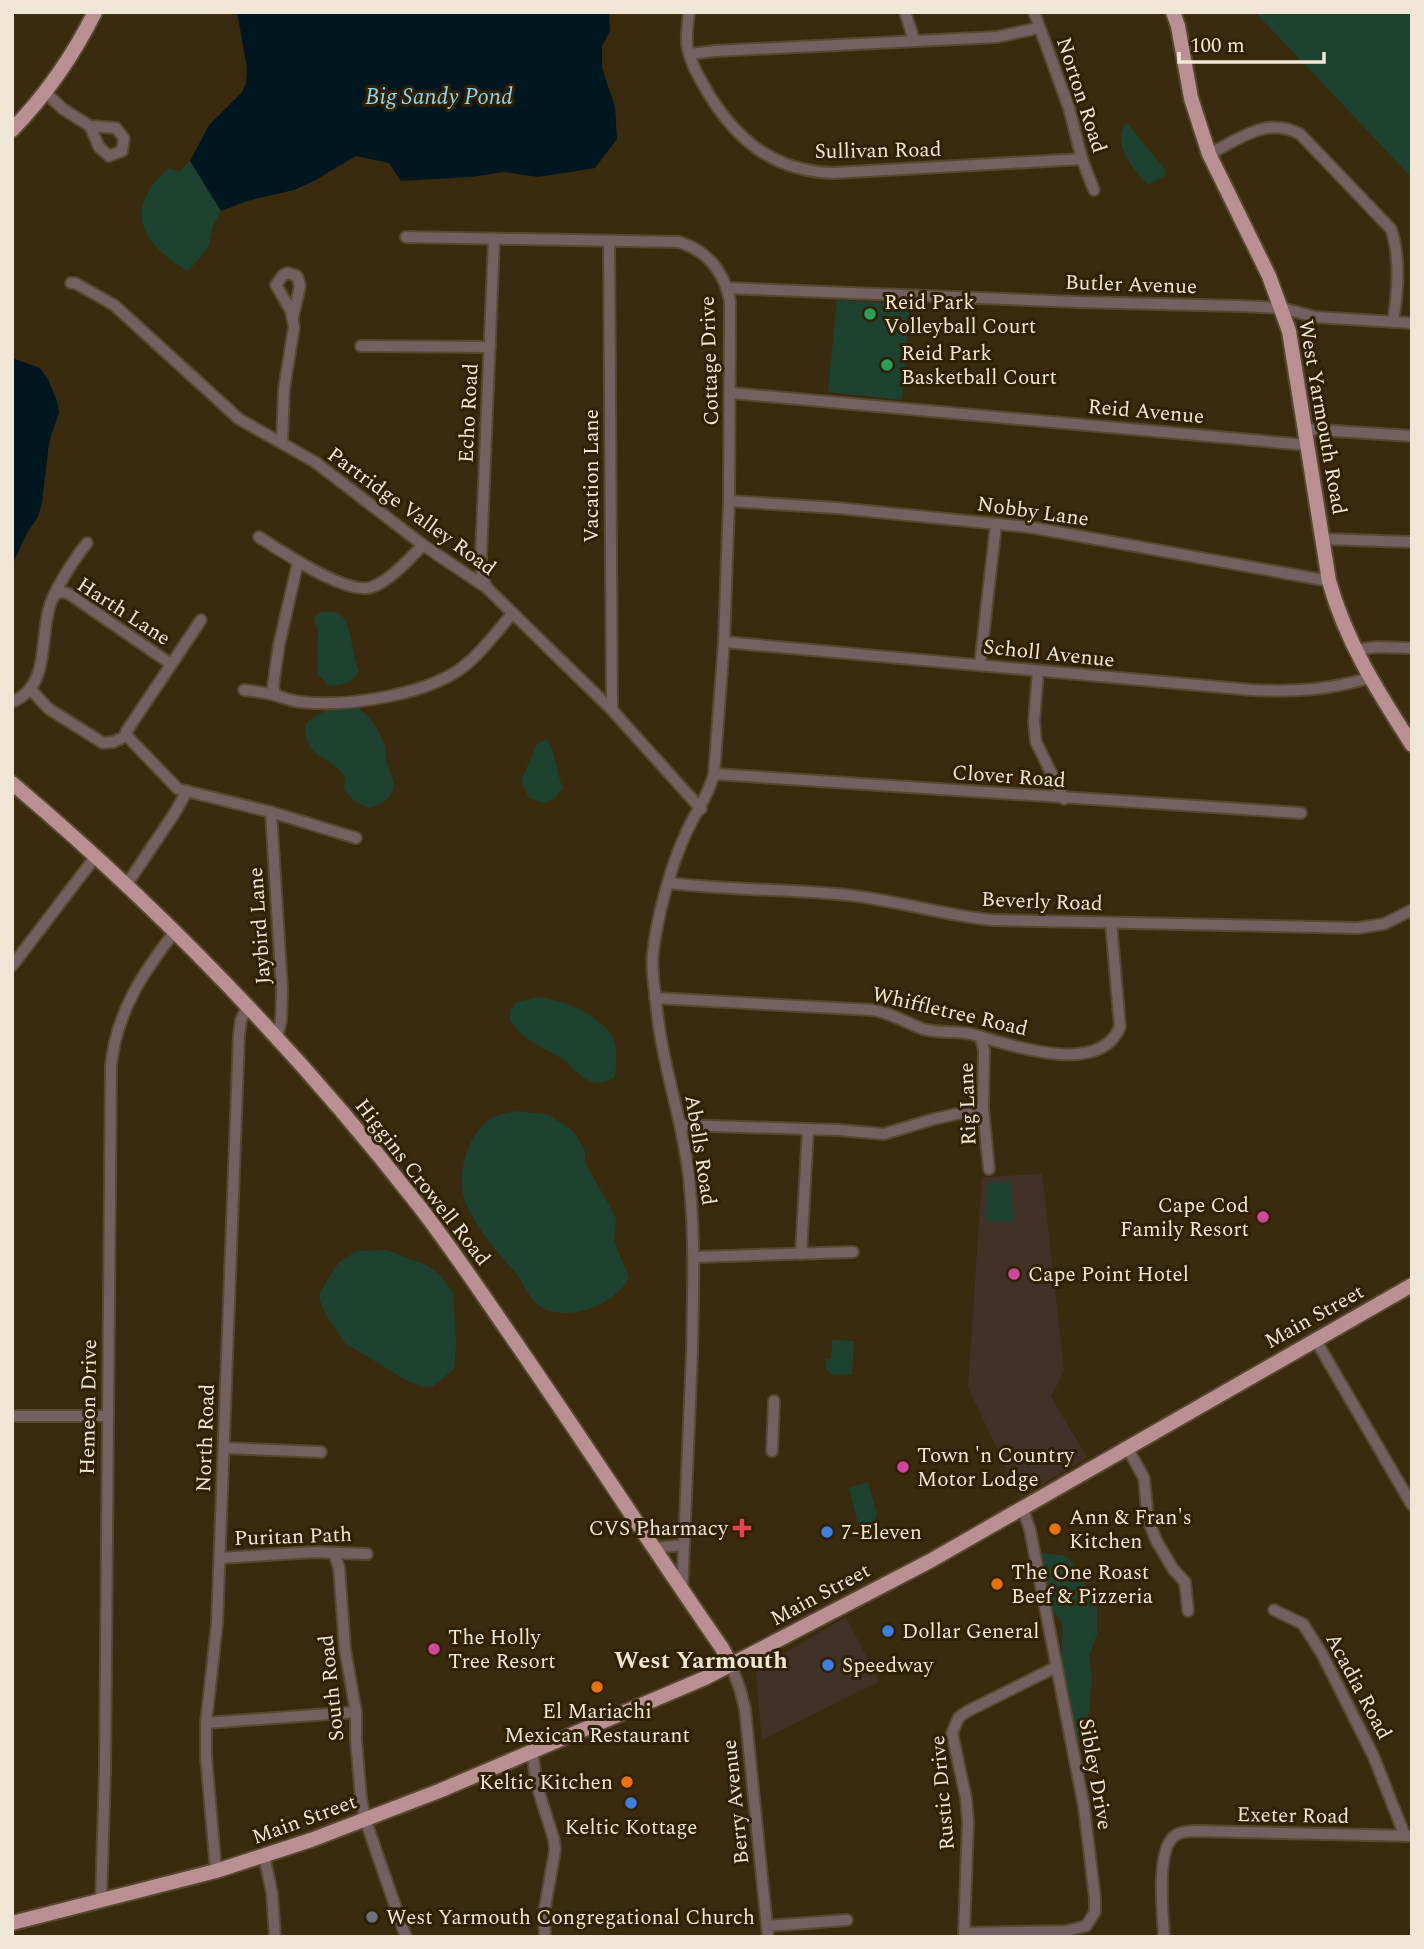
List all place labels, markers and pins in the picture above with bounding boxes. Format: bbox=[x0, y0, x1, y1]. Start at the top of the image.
place label: Reid Park Volleyball Court bbox=[884, 287, 1036, 343]
marker: Reid Park Volleyball Court bbox=[862, 306, 878, 322]
place label: Reid Park Basketball Court bbox=[901, 338, 1057, 394]
marker: Reid Park Basketball Court bbox=[879, 357, 895, 373]
place label: Cape Cod Family Resort bbox=[1120, 1190, 1249, 1246]
marker: Cape Cod Family Resort bbox=[1255, 1209, 1271, 1225]
place label: Cape Point Hotel bbox=[1028, 1259, 1189, 1291]
marker: Cape Point Hotel bbox=[1006, 1266, 1022, 1282]
place label: Town 'n Country Motor Lodge bbox=[917, 1440, 1075, 1496]
marker: Town 'n Country Motor Lodge bbox=[895, 1459, 911, 1475]
place label: Ann & Fran's Kitchen bbox=[1069, 1502, 1192, 1558]
place label: CVS Pharmacy bbox=[589, 1513, 729, 1545]
place label: 7-Eleven bbox=[841, 1517, 922, 1549]
marker: CVS Pharmacy bbox=[734, 1520, 750, 1536]
marker: Ann & Fran's Kitchen bbox=[1047, 1521, 1063, 1537]
marker: 7-Eleven bbox=[819, 1524, 835, 1540]
place label: The One Roast Beef & Pizzeria bbox=[1011, 1557, 1154, 1613]
marker: The One Roast Beef & Pizzeria bbox=[989, 1576, 1005, 1592]
place label: Dollar General bbox=[902, 1616, 1039, 1648]
place label: The Holly Tree Resort bbox=[448, 1622, 556, 1678]
marker: Dollar General bbox=[880, 1623, 896, 1639]
marker: The Holly Tree Resort bbox=[426, 1641, 442, 1657]
place label: Speedway bbox=[842, 1650, 934, 1682]
marker: Speedway bbox=[820, 1657, 836, 1673]
marker: El Mariachi Mexican Restaurant bbox=[589, 1679, 605, 1695]
place label: El Mariachi Mexican Restaurant bbox=[504, 1696, 690, 1752]
place label: Keltic Kitchen bbox=[479, 1767, 613, 1799]
marker: Keltic Kitchen bbox=[619, 1774, 635, 1790]
marker: Keltic Kottage bbox=[623, 1795, 639, 1811]
place label: Keltic Kottage bbox=[565, 1812, 697, 1844]
place label: West Yarmouth Congregational Church bbox=[386, 1902, 755, 1934]
marker: West Yarmouth Congregational Church bbox=[364, 1909, 380, 1925]

